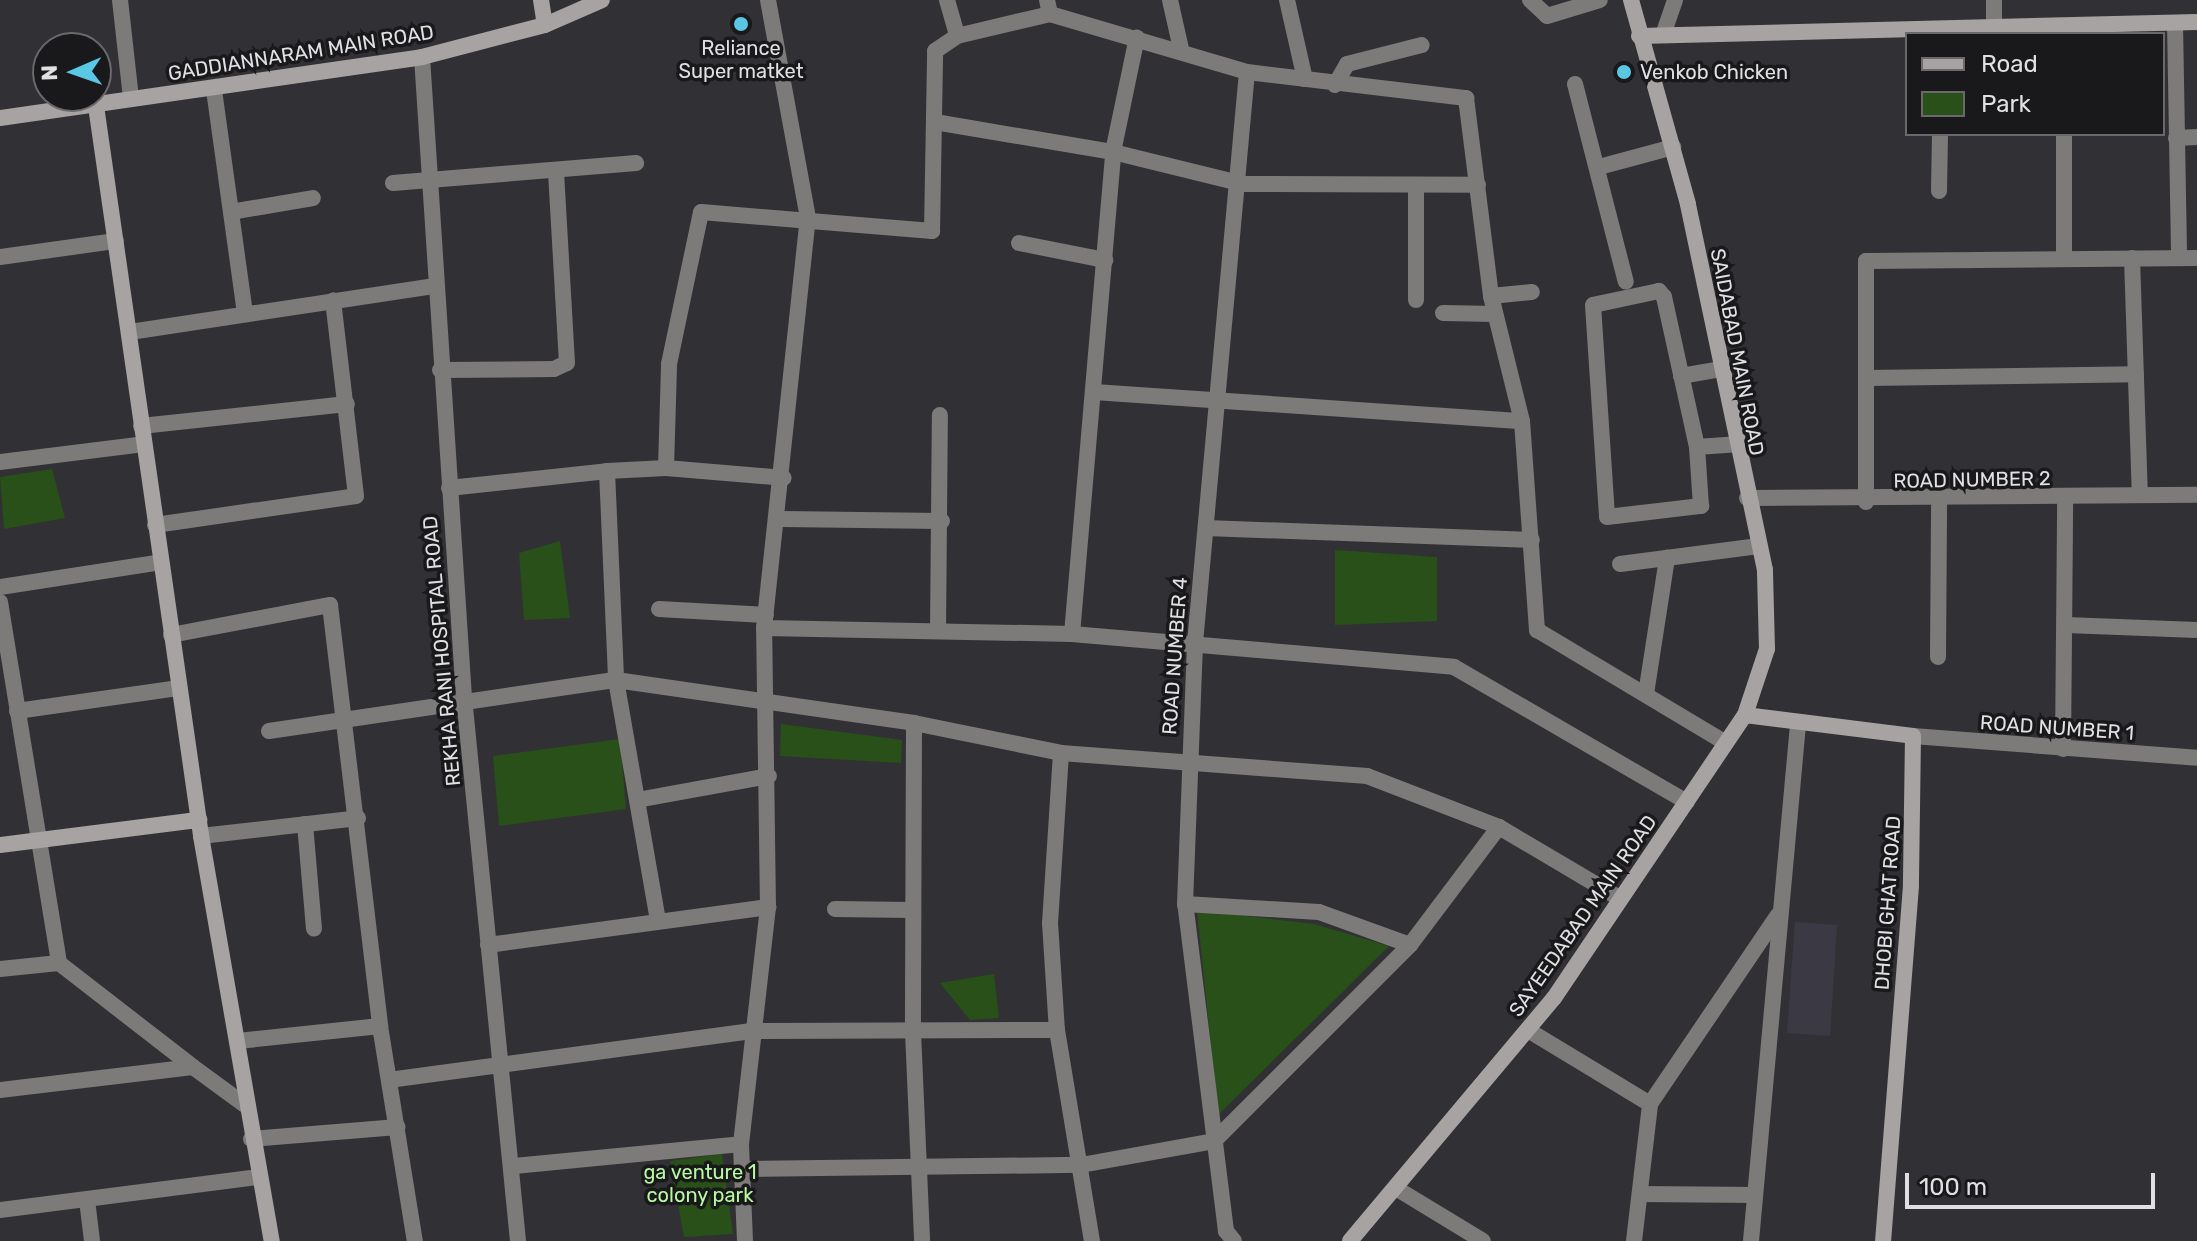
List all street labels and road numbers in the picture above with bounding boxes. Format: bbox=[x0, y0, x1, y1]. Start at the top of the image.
street label: GADDIANNARAM MAIN ROAD bbox=[166, 20, 436, 86]
street label: SAIDABAD MAIN ROAD bbox=[1705, 246, 1769, 458]
street label: ROAD NUMBER 2 bbox=[1893, 467, 2051, 493]
street label: REKHA RANI HOSPITAL ROAD bbox=[418, 514, 466, 788]
street label: ROAD NUMBER 4 bbox=[1158, 576, 1192, 736]
street label: ROAD NUMBER 1 bbox=[1979, 711, 2135, 745]
street label: SAYEEDABAD MAIN ROAD bbox=[1504, 811, 1662, 1021]
street label: DHOBI GHAT ROAD bbox=[1870, 815, 1906, 991]

